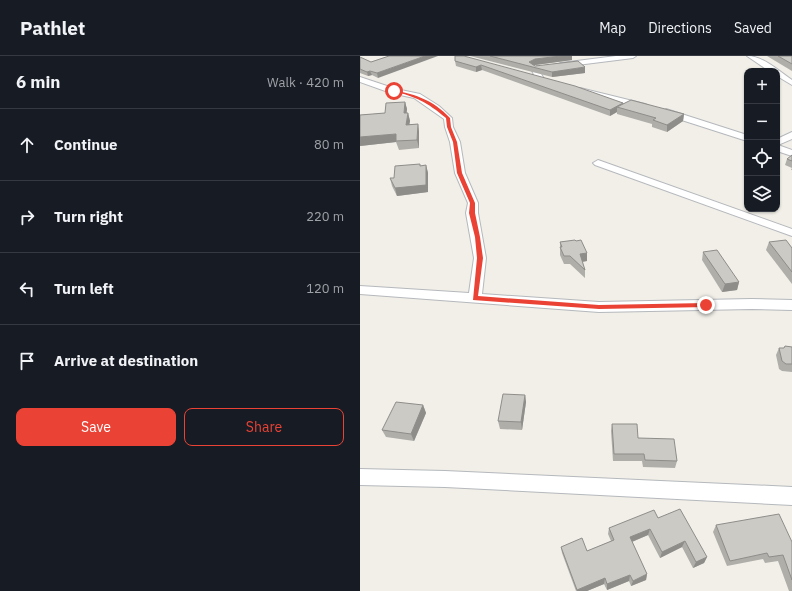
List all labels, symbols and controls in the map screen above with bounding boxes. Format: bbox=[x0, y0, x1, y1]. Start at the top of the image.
text: Pathlet bbox=[20, 16, 85, 40]
text: Map bbox=[599, 19, 626, 37]
text: Directions bbox=[648, 19, 712, 37]
text: Saved bbox=[734, 19, 772, 37]
map controls bbox=[744, 68, 780, 212]
button: + bbox=[744, 68, 780, 104]
text: 6 min bbox=[16, 71, 60, 93]
text: Walk · 420 m bbox=[267, 74, 344, 91]
route start bbox=[385, 82, 403, 100]
button: − bbox=[744, 104, 780, 140]
icon: ahead bbox=[16, 134, 38, 156]
text: Continue bbox=[54, 135, 118, 154]
text: 80 m bbox=[314, 136, 344, 153]
button: locate bbox=[744, 140, 780, 176]
button: layers bbox=[744, 176, 780, 212]
icon: right bbox=[16, 206, 38, 228]
text: Turn right bbox=[54, 207, 123, 226]
text: 220 m bbox=[306, 208, 344, 225]
icon: left bbox=[16, 278, 38, 300]
text: Turn left bbox=[54, 279, 114, 298]
text: 120 m bbox=[306, 280, 344, 297]
route end bbox=[697, 296, 715, 314]
icon: arrive bbox=[16, 350, 38, 372]
text: Arrive at destination bbox=[54, 351, 198, 370]
button: Save bbox=[16, 408, 176, 446]
button: Share bbox=[184, 408, 344, 446]

